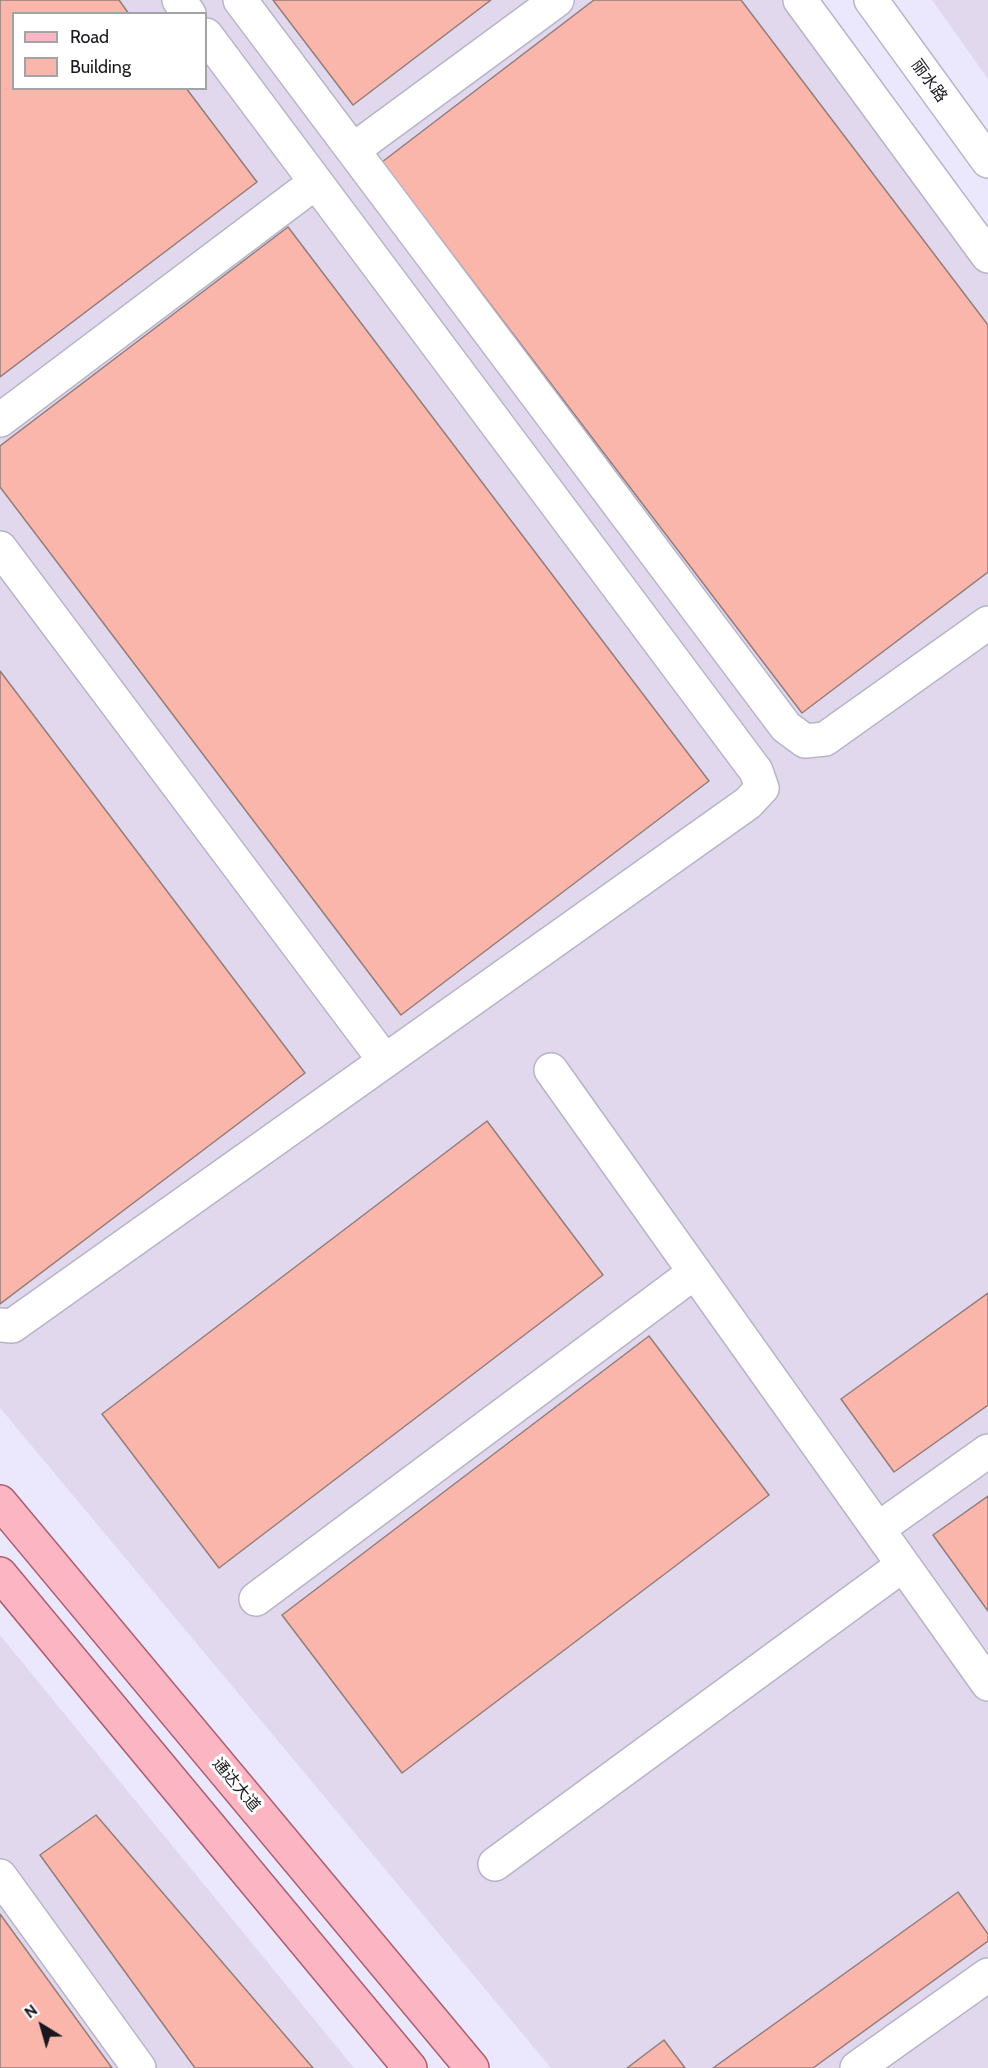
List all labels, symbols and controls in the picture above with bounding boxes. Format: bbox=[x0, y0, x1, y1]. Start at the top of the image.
legend bbox=[12, 12, 207, 90]
text: Road bbox=[70, 26, 109, 48]
text: Building bbox=[70, 56, 131, 78]
street label: 丽水路 bbox=[907, 56, 951, 106]
street label: 通达大道 bbox=[208, 1754, 264, 1816]
north arrow bbox=[12, 1996, 72, 2056]
text: N bbox=[21, 2000, 41, 2022]

